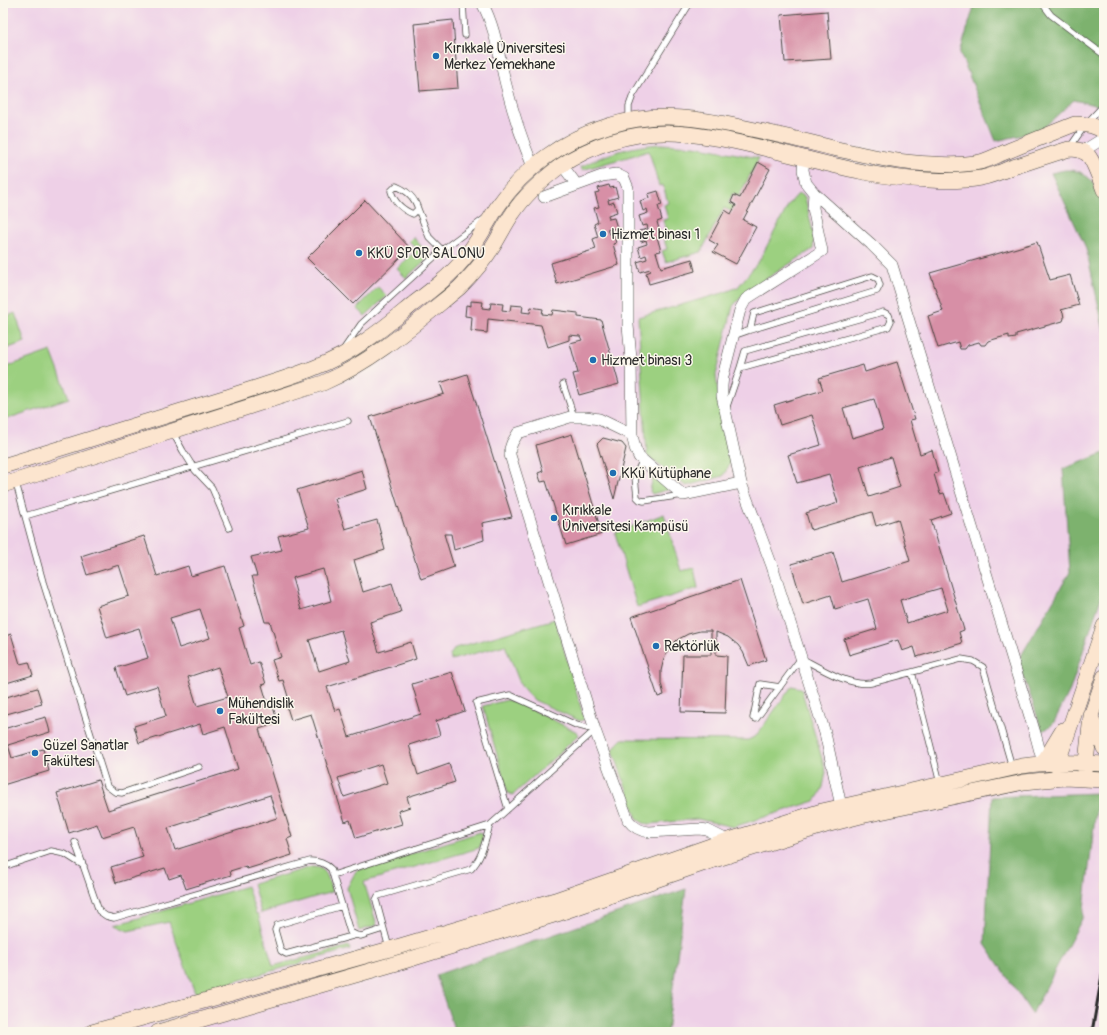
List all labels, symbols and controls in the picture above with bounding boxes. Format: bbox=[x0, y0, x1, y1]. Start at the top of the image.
place label: Kırıkkale Üniversitesi Merkez Yemekhane bbox=[444, 40, 566, 73]
marker: Kırıkkale Üniversitesi Merkez Yemekhane bbox=[431, 51, 441, 61]
place label: Hizmet binası 1 bbox=[611, 226, 700, 243]
marker: Hizmet binası 1 bbox=[598, 229, 608, 239]
place label: KKÜ SPOR SALONU bbox=[367, 245, 485, 262]
marker: KKÜ SPOR SALONU bbox=[354, 248, 364, 258]
place label: Hizmet binası 3 bbox=[601, 352, 692, 369]
marker: Hizmet binası 3 bbox=[588, 355, 598, 365]
place label: KKü Kütüphane bbox=[621, 465, 711, 482]
marker: KKü Kütüphane bbox=[608, 468, 618, 478]
place label: Kırıkkale Üniversitesi Kampüsü bbox=[562, 502, 688, 535]
marker: Kırıkkale Üniversitesi Kampüsü bbox=[549, 513, 559, 523]
place label: Rektörlük bbox=[664, 638, 720, 655]
marker: Rektörlük bbox=[651, 641, 661, 651]
place label: Mühendislik Fakültesi bbox=[228, 695, 294, 728]
marker: Mühendislik Fakültesi bbox=[215, 706, 225, 716]
place label: Güzel Sanatlar Fakültesi bbox=[43, 737, 129, 770]
marker: Güzel Sanatlar Fakültesi bbox=[30, 748, 40, 758]

